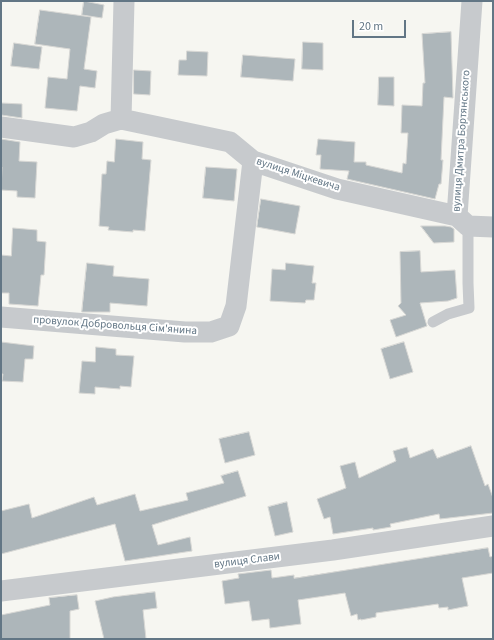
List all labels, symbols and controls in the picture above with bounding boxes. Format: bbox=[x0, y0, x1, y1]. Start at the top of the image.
scale bar bbox=[354, 12, 408, 38]
text: 20 m bbox=[359, 18, 383, 35]
street label: вулиця Дмитра Бортянського bbox=[450, 70, 474, 212]
street label: вулиця Міцкевича bbox=[254, 155, 342, 195]
street label: провулок Добровольця Сім'янина bbox=[33, 314, 197, 338]
street label: вулиця Слави bbox=[213, 550, 281, 572]

